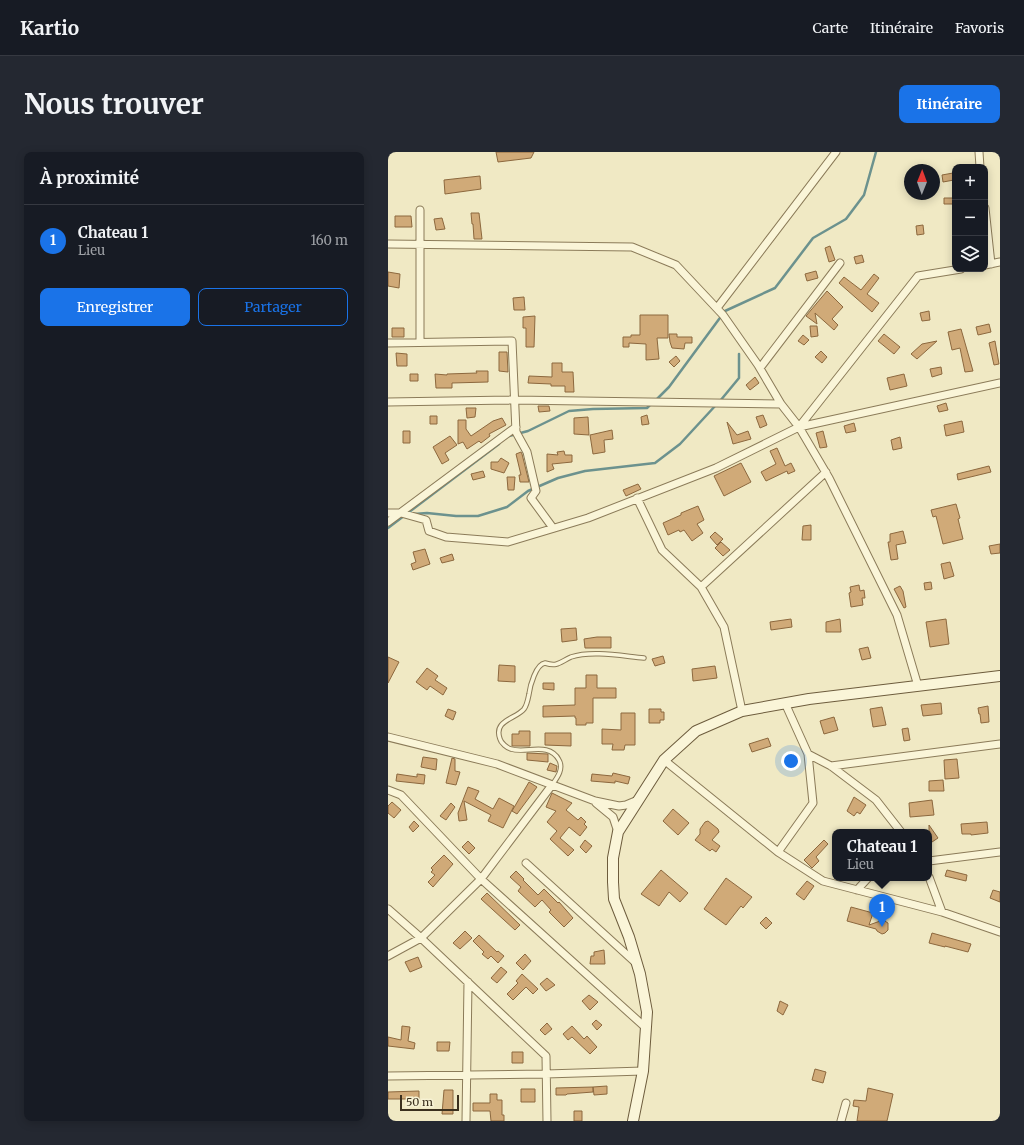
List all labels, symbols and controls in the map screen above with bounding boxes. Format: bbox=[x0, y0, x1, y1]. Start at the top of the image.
text: Kartio bbox=[20, 16, 79, 40]
text: Carte bbox=[813, 19, 848, 37]
text: Itinéraire bbox=[870, 19, 933, 37]
text: Favoris bbox=[955, 19, 1004, 37]
button: Itinéraire bbox=[899, 85, 1000, 123]
text: Nous trouver bbox=[24, 86, 204, 122]
north arrow bbox=[904, 164, 940, 200]
map controls bbox=[952, 164, 988, 272]
button: + bbox=[952, 164, 988, 200]
text: À proximité bbox=[40, 167, 139, 189]
button: − bbox=[952, 200, 988, 236]
text: Chateau 1 bbox=[78, 223, 148, 242]
text: 1 bbox=[50, 232, 56, 249]
text: 160 m bbox=[310, 232, 348, 249]
button: layers bbox=[952, 236, 988, 272]
text: Lieu bbox=[78, 242, 105, 259]
button: Enregistrer bbox=[40, 288, 190, 326]
button: Partager bbox=[198, 288, 348, 326]
your location bbox=[781, 751, 801, 771]
popup bbox=[832, 829, 932, 881]
text: Chateau 1 bbox=[847, 837, 917, 856]
text: Lieu bbox=[847, 856, 874, 873]
pin: 1 bbox=[869, 894, 895, 927]
scale bar bbox=[400, 1093, 459, 1112]
text: 50 m bbox=[406, 1095, 433, 1109]

